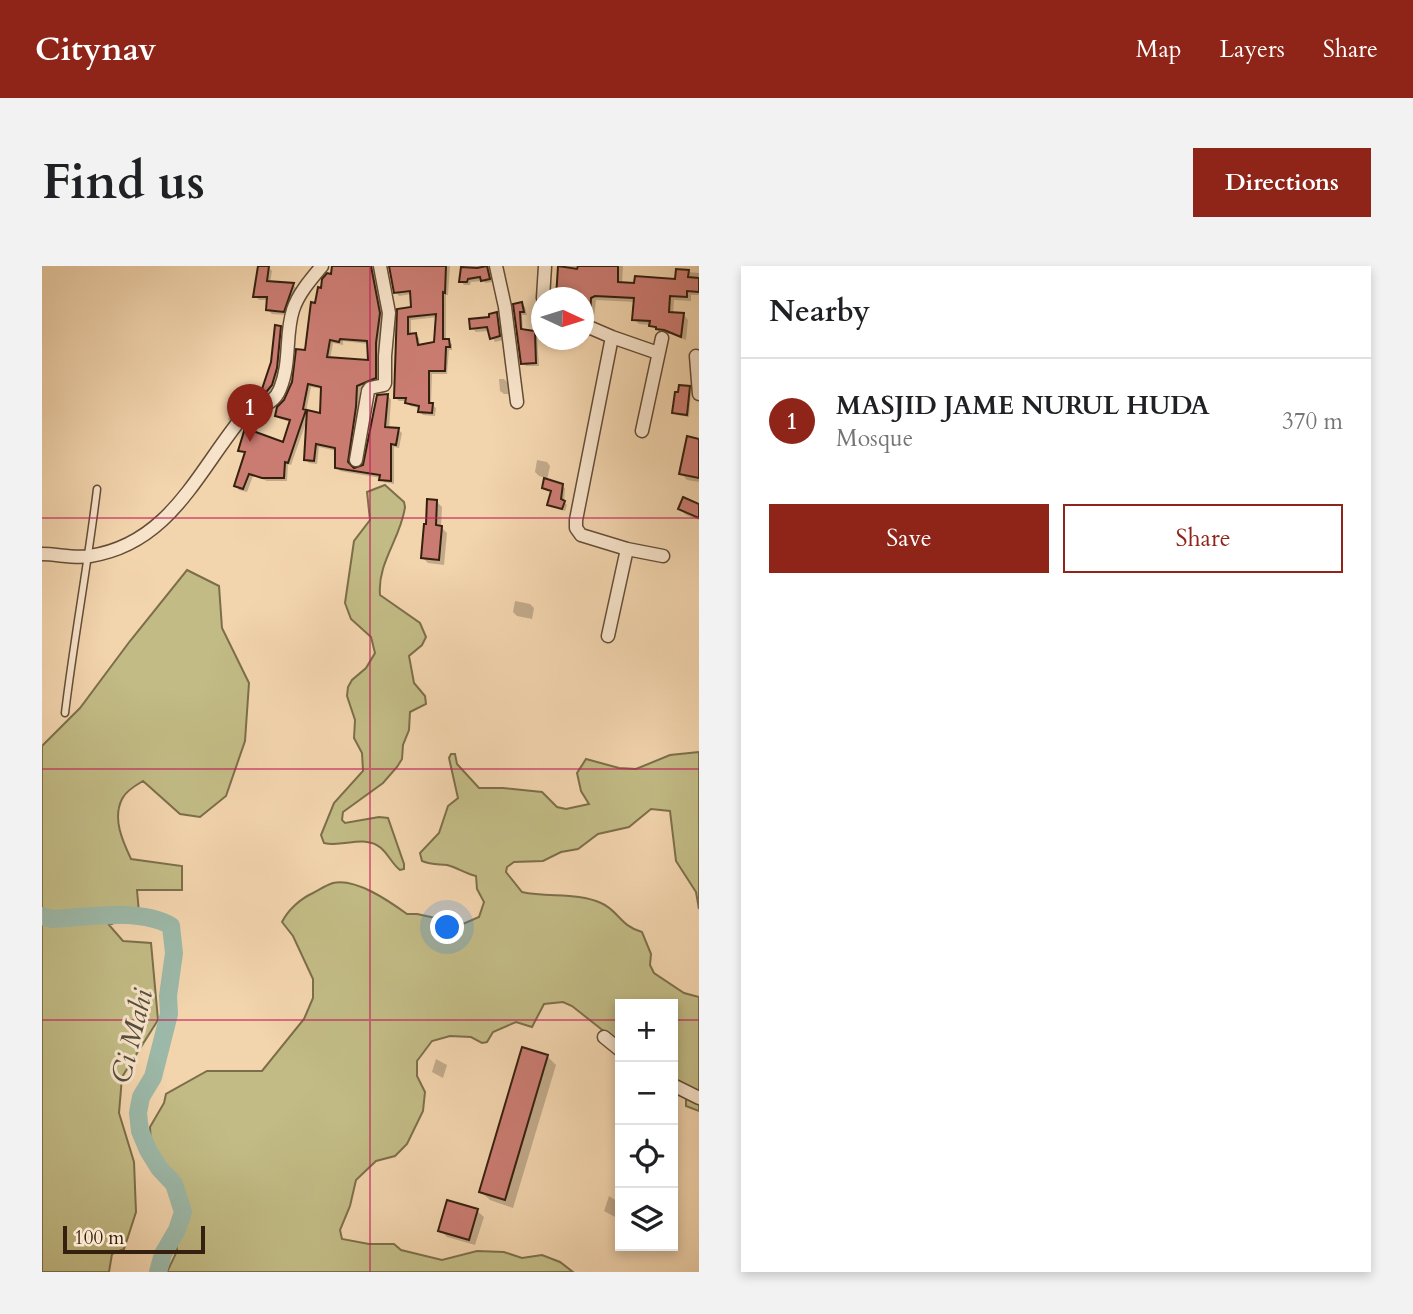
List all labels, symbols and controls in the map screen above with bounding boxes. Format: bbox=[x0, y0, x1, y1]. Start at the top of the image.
text: Citynav bbox=[35, 27, 156, 72]
text: Map bbox=[1136, 33, 1182, 66]
text: Layers bbox=[1220, 33, 1285, 66]
text: Share bbox=[1323, 33, 1378, 66]
button: Directions bbox=[1193, 148, 1371, 217]
text: Find us bbox=[42, 149, 205, 216]
north arrow bbox=[531, 287, 594, 350]
text: Nearby bbox=[769, 291, 870, 332]
pin: 1 bbox=[227, 384, 273, 442]
text: MASJID JAME NURUL HUDA bbox=[836, 388, 1210, 423]
text: 1 bbox=[786, 406, 798, 437]
text: 370 m bbox=[1282, 406, 1343, 437]
text: Mosque bbox=[836, 423, 913, 454]
button: Save bbox=[769, 504, 1049, 573]
button: Share bbox=[1063, 504, 1343, 573]
your location bbox=[430, 910, 464, 944]
water label: Ci Mahi bbox=[102, 985, 162, 1087]
map controls bbox=[615, 999, 678, 1251]
button: + bbox=[615, 999, 678, 1062]
button: − bbox=[615, 1062, 678, 1125]
button: locate bbox=[615, 1125, 678, 1188]
button: layers bbox=[615, 1188, 678, 1251]
scale bar bbox=[63, 1223, 205, 1255]
text: 100 m bbox=[74, 1225, 124, 1251]

